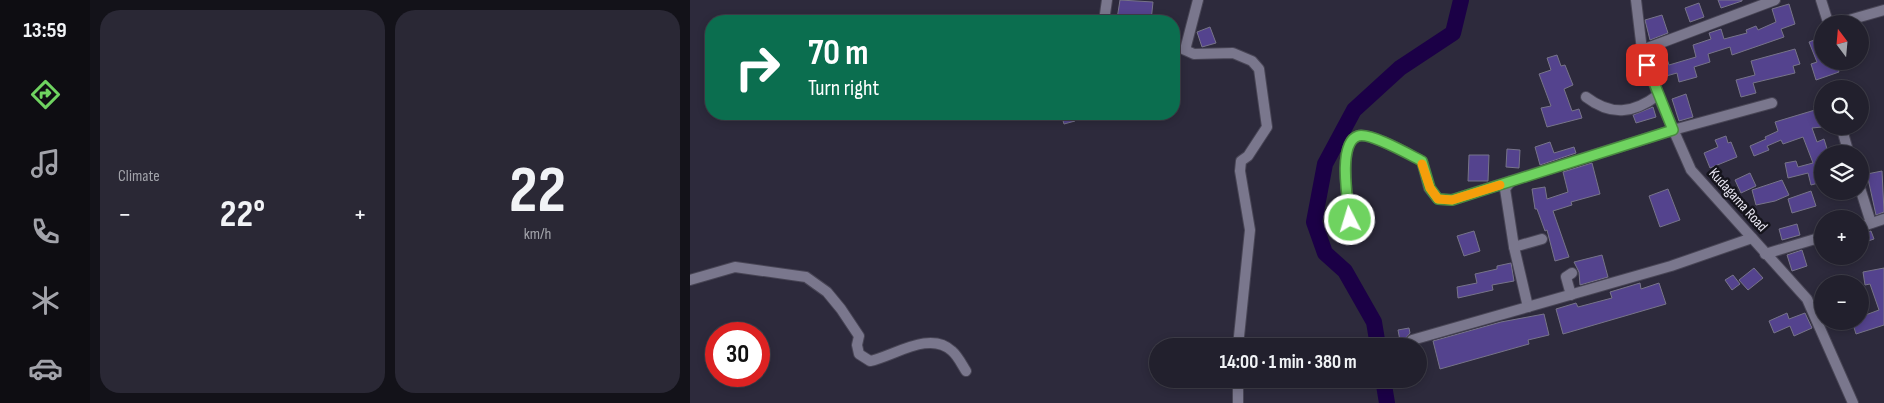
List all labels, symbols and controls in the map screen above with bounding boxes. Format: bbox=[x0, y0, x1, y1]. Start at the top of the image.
north arrow bbox=[1814, 15, 1869, 70]
map controls bbox=[1814, 15, 1869, 330]
text: 13:59 bbox=[23, 17, 67, 44]
text: 70 m bbox=[808, 32, 868, 75]
icon: right bbox=[725, 35, 790, 100]
pin bbox=[1626, 44, 1668, 86]
icon: arrive bbox=[1633, 51, 1661, 79]
text: Turn right bbox=[808, 75, 879, 102]
icon: directions bbox=[28, 77, 63, 112]
button: search bbox=[1814, 80, 1869, 135]
button: layers bbox=[1814, 145, 1869, 200]
icon: music bbox=[28, 146, 63, 181]
text: 22 bbox=[509, 153, 566, 231]
street label: Kudagama Road bbox=[1704, 164, 1772, 236]
text: Climate bbox=[118, 167, 160, 186]
text: 22° bbox=[220, 192, 265, 237]
position arrow bbox=[1323, 193, 1375, 245]
text: − bbox=[118, 198, 132, 231]
text: + bbox=[353, 198, 367, 231]
button: + bbox=[1814, 210, 1869, 265]
icon: phone bbox=[28, 214, 63, 249]
text: km/h bbox=[524, 225, 551, 244]
button: − bbox=[1814, 275, 1869, 330]
icon: climate bbox=[28, 283, 63, 318]
speed limit sign: 30 bbox=[705, 322, 770, 387]
icon: car bbox=[28, 351, 63, 386]
text: 14:00 · 1 min · 380 m bbox=[1219, 351, 1357, 374]

